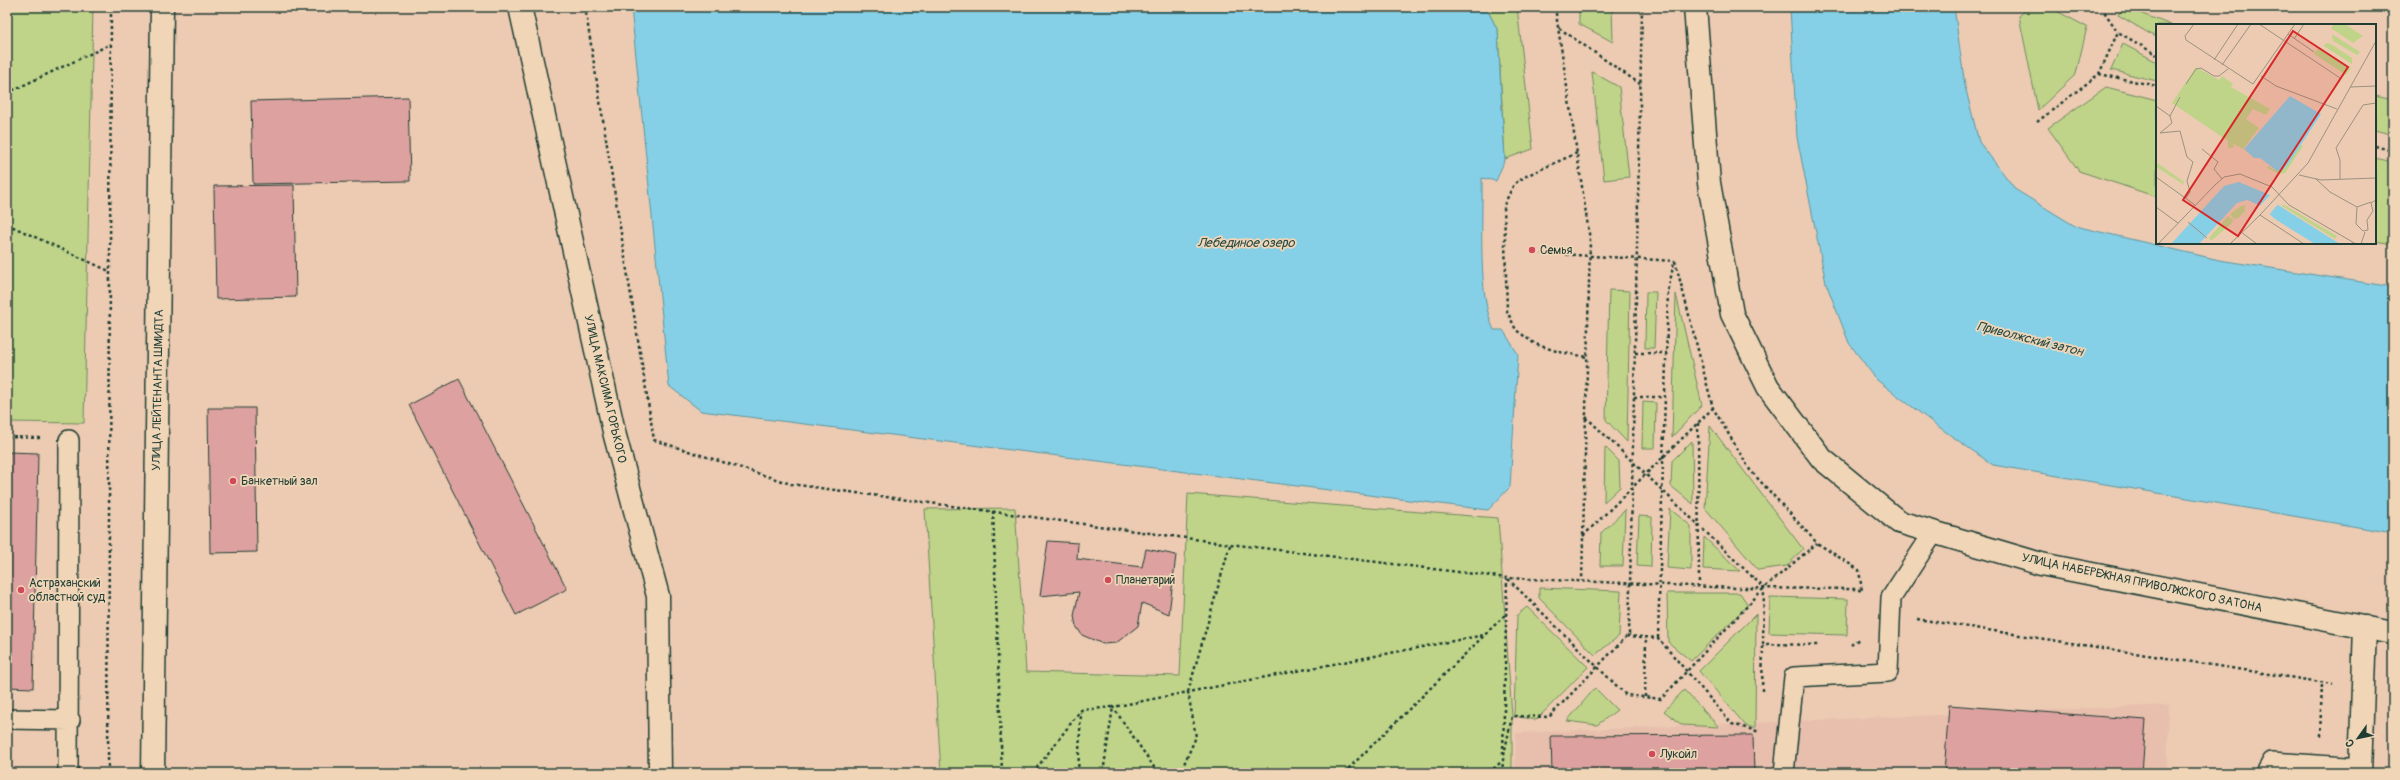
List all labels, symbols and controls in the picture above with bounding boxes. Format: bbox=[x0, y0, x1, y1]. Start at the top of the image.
inset map bbox=[2156, 24, 2376, 244]
water label: Лебединое озеро bbox=[1197, 235, 1296, 251]
place label: Семья bbox=[1540, 243, 1573, 258]
marker: Семья bbox=[1527, 245, 1537, 255]
street label: УЛИЦА ЛЕЙТЕНАНТА ШМИДТА bbox=[149, 309, 167, 471]
street label: УЛИЦА МАКСИМА ГОРЬКОГО bbox=[581, 313, 629, 465]
water label: Приволжский затон bbox=[1975, 318, 2086, 360]
place label: Банкетный зал bbox=[241, 474, 318, 489]
marker: Банкетный зал bbox=[228, 476, 238, 486]
street label: УЛИЦА НАБЕРЕЖНАЯ ПРИВОЛЖСКОГО ЗАТОНА bbox=[2020, 550, 2264, 616]
place label: Планетарий bbox=[1116, 573, 1176, 588]
marker: Планетарий bbox=[1103, 575, 1113, 585]
place label: Астраханский областной суд bbox=[29, 576, 106, 605]
marker: Астраханский областной суд bbox=[16, 585, 26, 595]
north arrow bbox=[2338, 718, 2378, 758]
text: С bbox=[2343, 737, 2357, 750]
place label: Лукойл bbox=[1659, 747, 1697, 762]
marker: Лукойл bbox=[1647, 749, 1657, 759]

